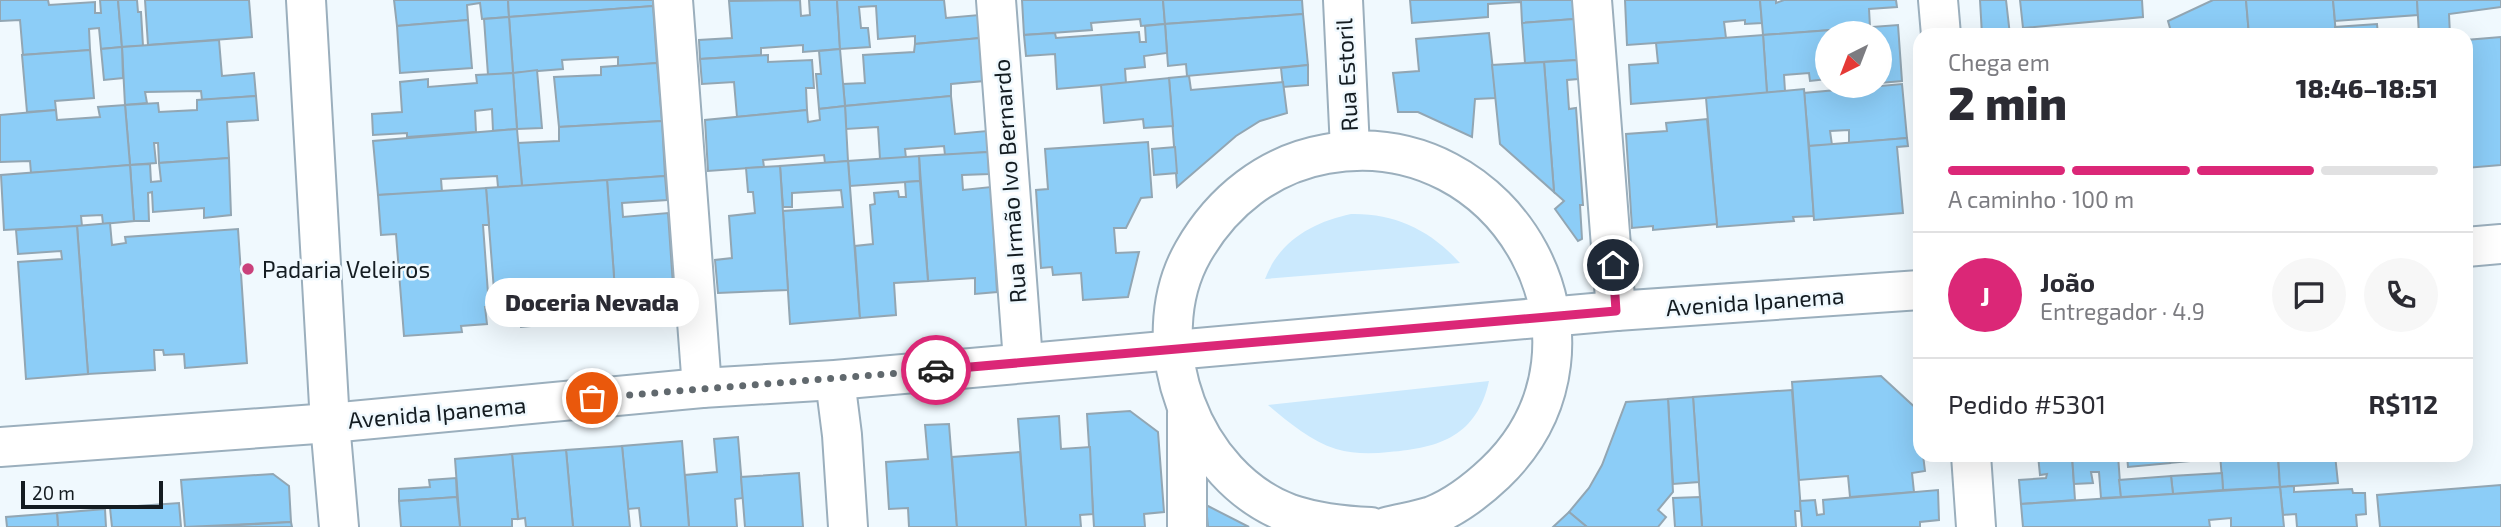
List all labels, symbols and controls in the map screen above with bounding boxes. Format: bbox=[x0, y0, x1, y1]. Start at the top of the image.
street label: Rua Estoril bbox=[1329, 18, 1363, 132]
north arrow bbox=[1815, 21, 1892, 98]
map controls bbox=[1815, 21, 1892, 98]
text: Chega em bbox=[1948, 48, 2050, 76]
street label: Rua Irmão Ivo Bernardo bbox=[987, 58, 1031, 304]
text: 18:46–18:51 bbox=[2296, 72, 2438, 103]
text: 2 min bbox=[1948, 74, 2067, 129]
text: A caminho · 100 m bbox=[1948, 185, 2134, 213]
pin bbox=[1583, 235, 1643, 295]
icon: home bbox=[1594, 246, 1632, 284]
place label: Padaria Veleiros bbox=[262, 255, 430, 283]
button: chat bbox=[2272, 258, 2346, 332]
button: phone bbox=[2364, 258, 2438, 332]
marker: Padaria Veleiros bbox=[240, 261, 256, 277]
text: João bbox=[2040, 266, 2095, 297]
callout: Doceria Nevada bbox=[485, 279, 699, 328]
text: J bbox=[1980, 280, 1990, 311]
street label: Avenida Ipanema bbox=[1665, 281, 1845, 321]
text: Doceria Nevada bbox=[505, 288, 679, 316]
text: Entregador · 4.9 bbox=[2040, 297, 2205, 325]
courier bbox=[901, 335, 971, 405]
icon: car bbox=[917, 351, 955, 389]
pin bbox=[562, 368, 622, 428]
icon: bag bbox=[573, 379, 611, 417]
text: Pedido #5301 bbox=[1948, 388, 2106, 419]
text: R$112 bbox=[2369, 388, 2438, 419]
street label: Avenida Ipanema bbox=[347, 390, 527, 434]
scale bar bbox=[21, 478, 163, 510]
text: 20 m bbox=[32, 481, 75, 504]

